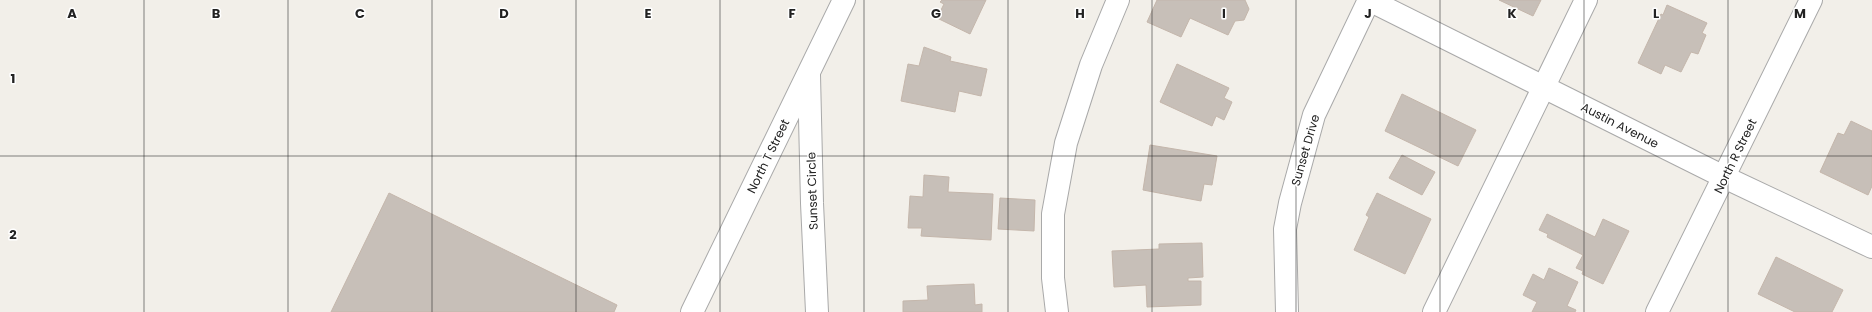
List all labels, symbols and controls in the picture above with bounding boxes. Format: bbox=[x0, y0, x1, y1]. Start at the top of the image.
text: A bbox=[67, 4, 77, 23]
text: B bbox=[212, 4, 221, 23]
text: C bbox=[355, 4, 365, 23]
text: D bbox=[499, 4, 509, 23]
text: E bbox=[644, 4, 652, 23]
text: F bbox=[788, 4, 796, 23]
text: G bbox=[931, 4, 941, 23]
text: H bbox=[1075, 4, 1085, 23]
text: I bbox=[1222, 4, 1226, 23]
text: J bbox=[1364, 4, 1372, 23]
text: K bbox=[1507, 4, 1517, 23]
text: L bbox=[1653, 4, 1659, 23]
text: M bbox=[1794, 4, 1806, 23]
text: 1 bbox=[11, 69, 15, 88]
street label: Austin Avenue bbox=[1578, 98, 1662, 152]
street label: Sunset Drive bbox=[1287, 112, 1323, 188]
street label: North T Street bbox=[743, 116, 793, 196]
street label: North R Street bbox=[1710, 116, 1760, 196]
street label: Sunset Circle bbox=[802, 152, 822, 230]
text: 2 bbox=[9, 225, 17, 244]

